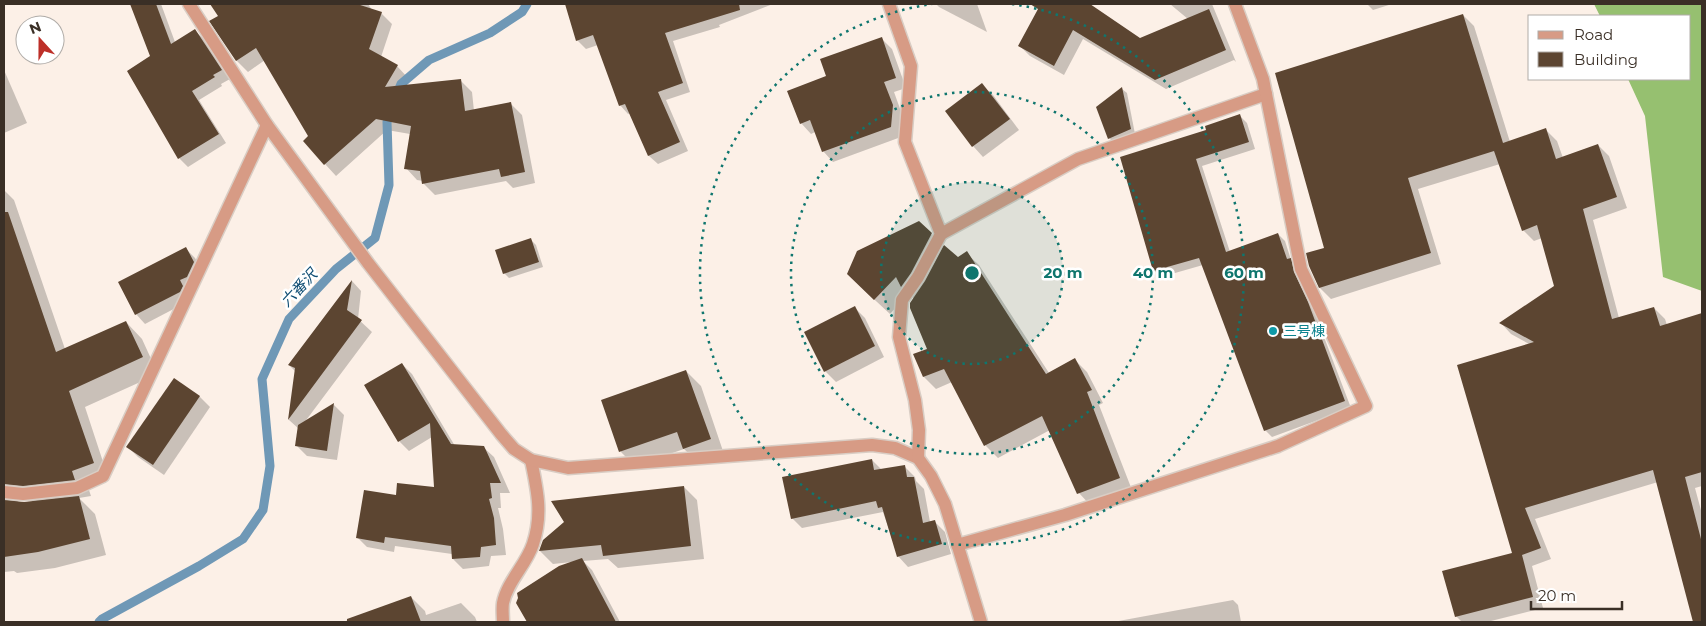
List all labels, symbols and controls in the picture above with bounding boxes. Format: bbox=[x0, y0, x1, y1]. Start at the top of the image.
north arrow bbox=[15, 15, 65, 65]
legend bbox=[1528, 15, 1691, 80]
text: N bbox=[27, 17, 44, 38]
text: Road bbox=[1574, 25, 1613, 44]
text: Building bbox=[1574, 50, 1638, 69]
water label: 六番沢 bbox=[276, 263, 322, 311]
text: 20 m bbox=[1043, 263, 1083, 282]
text: 40 m bbox=[1133, 263, 1173, 282]
text: 60 m bbox=[1224, 263, 1264, 282]
centre of rings bbox=[963, 264, 981, 282]
place label: 三号棟 bbox=[1283, 322, 1325, 340]
marker: 三号棟 bbox=[1267, 325, 1279, 337]
scale bar bbox=[1531, 578, 1622, 610]
text: 20 m bbox=[1538, 586, 1576, 605]

